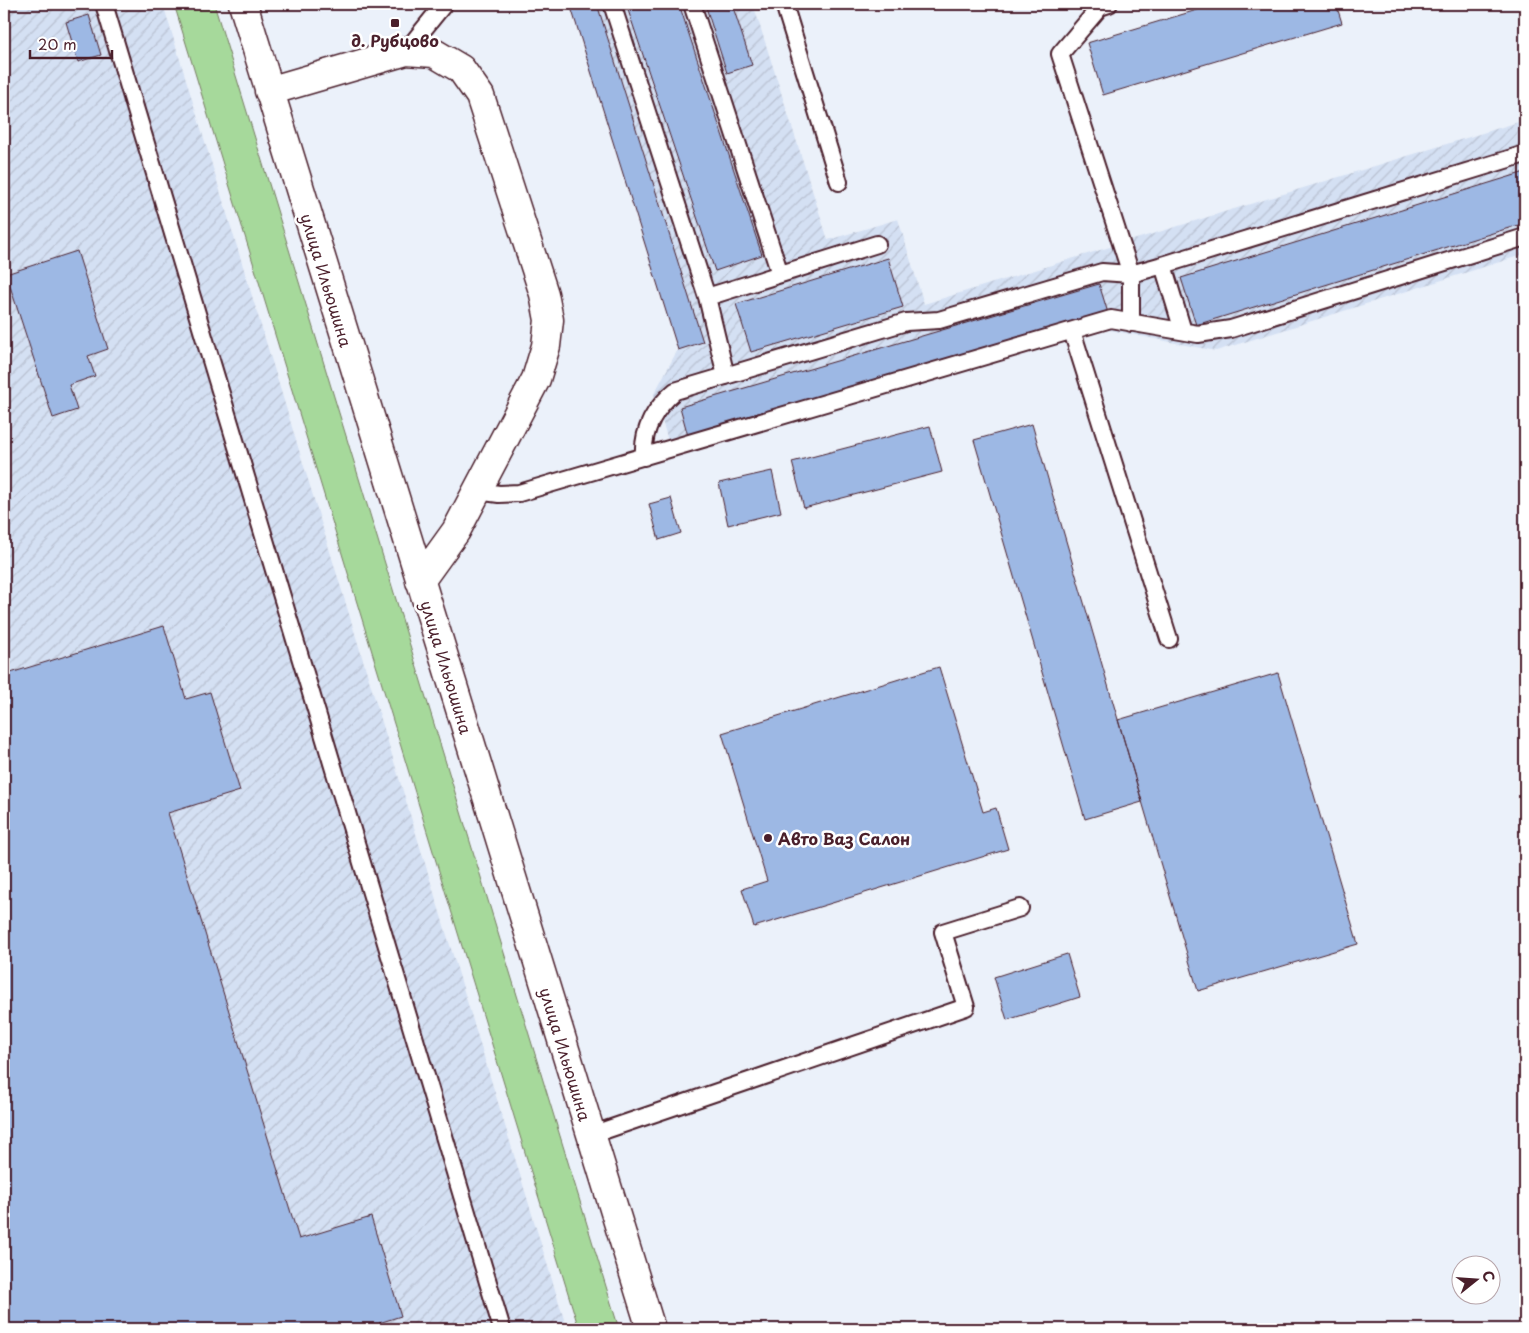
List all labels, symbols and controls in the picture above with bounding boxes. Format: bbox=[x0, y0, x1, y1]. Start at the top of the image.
marker: д. Рубцово bbox=[389, 17, 401, 29]
scale bar bbox=[30, 28, 112, 60]
place label: д. Рубцово bbox=[351, 28, 439, 52]
text: 20 m bbox=[38, 32, 77, 55]
street label: улица Ильюшина bbox=[295, 210, 359, 350]
street label: улица Ильюшина bbox=[415, 597, 479, 737]
place label: Авто Ваз Салон bbox=[778, 826, 910, 850]
marker: Авто Ваз Салон bbox=[762, 832, 774, 844]
street label: улица Ильюшина bbox=[534, 984, 598, 1124]
north arrow bbox=[1452, 1256, 1502, 1306]
text: С bbox=[1477, 1268, 1500, 1284]

